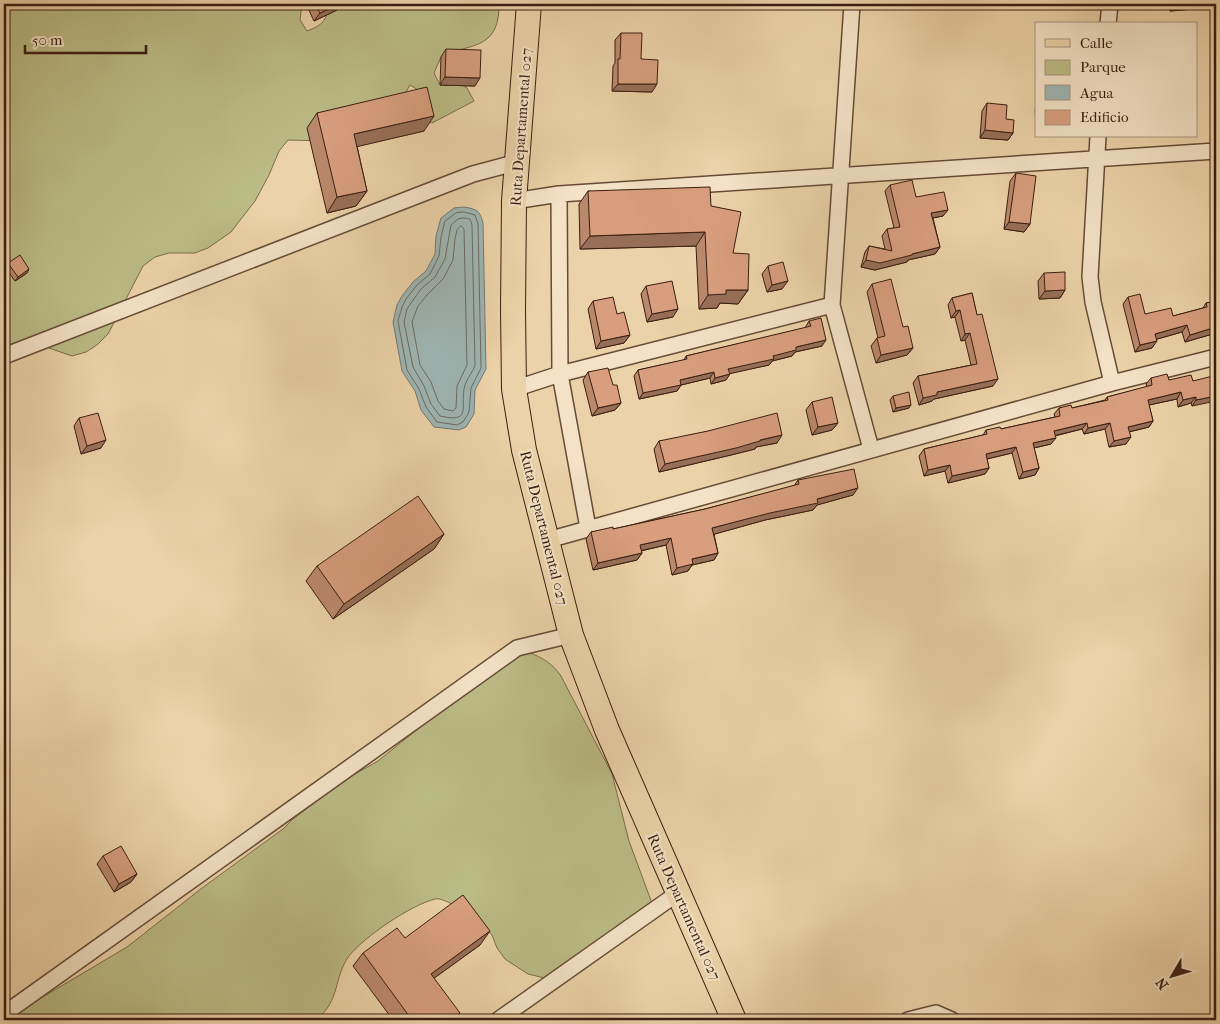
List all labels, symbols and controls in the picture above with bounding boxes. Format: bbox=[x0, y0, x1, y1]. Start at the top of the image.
scale bar bbox=[25, 22, 146, 54]
legend bbox=[1035, 22, 1198, 138]
text: 50 m bbox=[32, 31, 63, 49]
text: Calle bbox=[1080, 34, 1113, 52]
street label: Ruta Departamental 027 bbox=[506, 47, 536, 207]
text: Parque bbox=[1080, 58, 1126, 76]
text: Agua bbox=[1079, 84, 1114, 102]
text: Edificio bbox=[1080, 108, 1129, 126]
street label: Ruta Departamental 027 bbox=[516, 449, 572, 607]
street label: Ruta Departamental 027 bbox=[644, 831, 724, 983]
north arrow bbox=[1148, 952, 1198, 1002]
text: N bbox=[1152, 974, 1172, 993]

